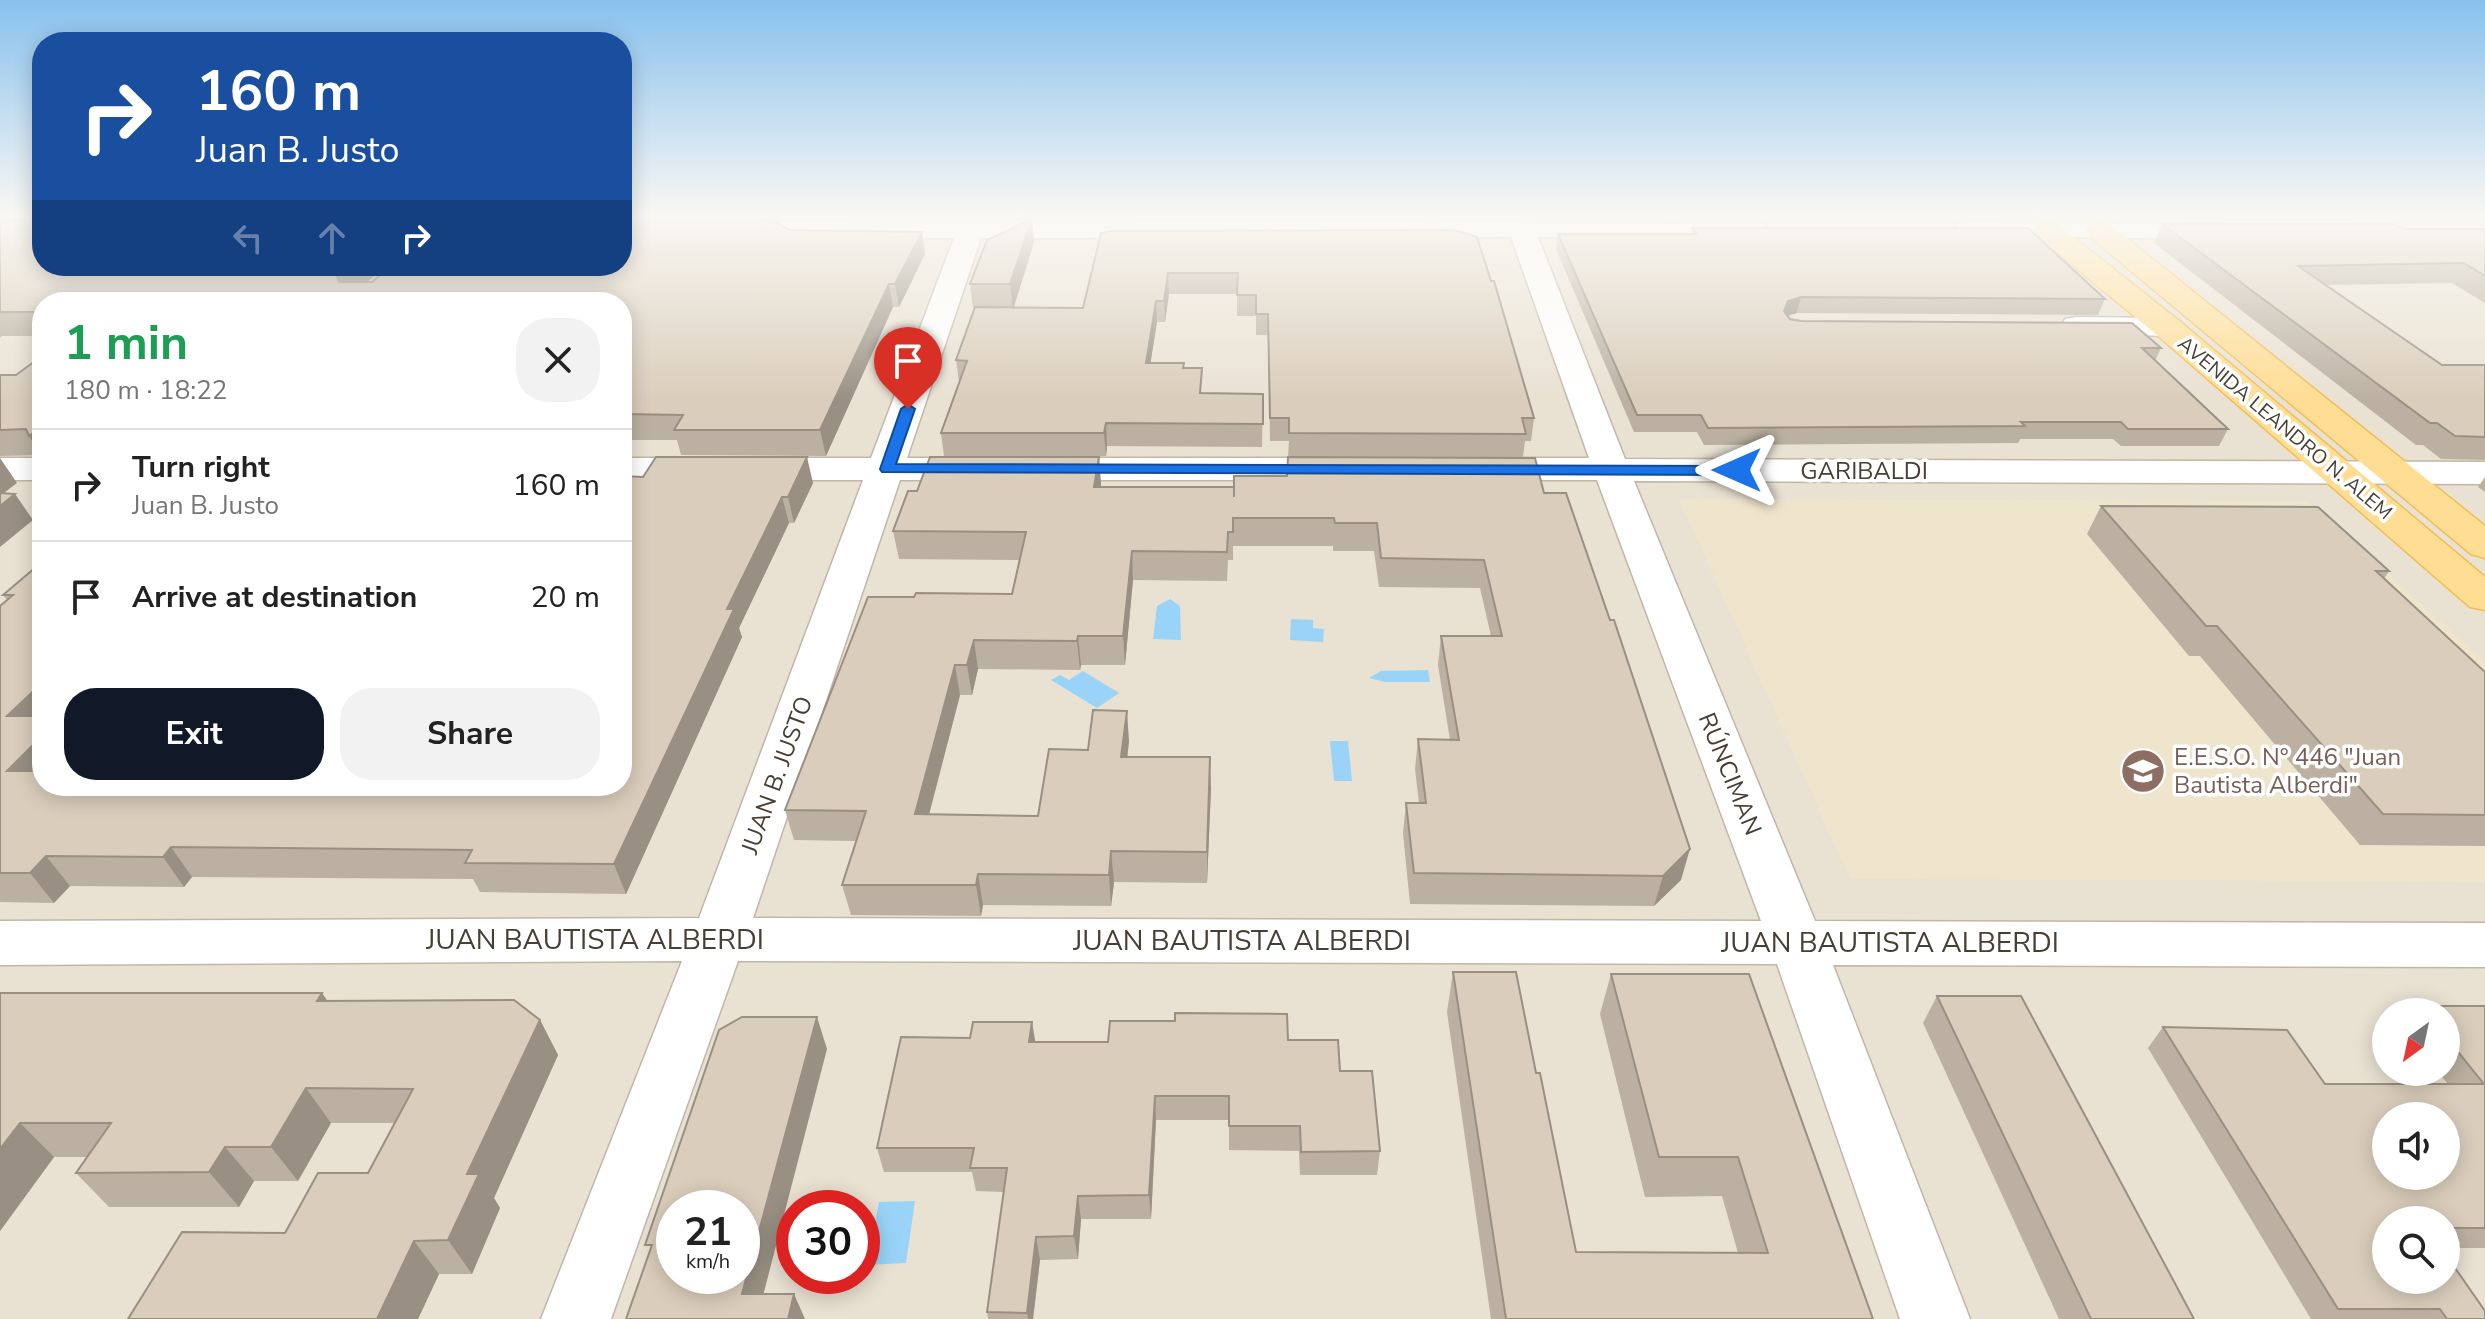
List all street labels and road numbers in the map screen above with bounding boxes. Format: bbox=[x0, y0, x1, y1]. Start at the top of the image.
street label: AVENIDA LEANDRO N. ALEM bbox=[2172, 330, 2398, 526]
street label: GARIBALDI bbox=[1800, 455, 1928, 487]
street label: JUAN B. JUSTO bbox=[733, 692, 820, 859]
street label: RÚNCIMAN bbox=[1691, 708, 1769, 840]
street label: JUAN BAUTISTA ALBERDI bbox=[425, 921, 764, 959]
street label: JUAN BAUTISTA ALBERDI bbox=[1072, 922, 1411, 960]
street label: JUAN BAUTISTA ALBERDI bbox=[1720, 924, 2059, 962]

